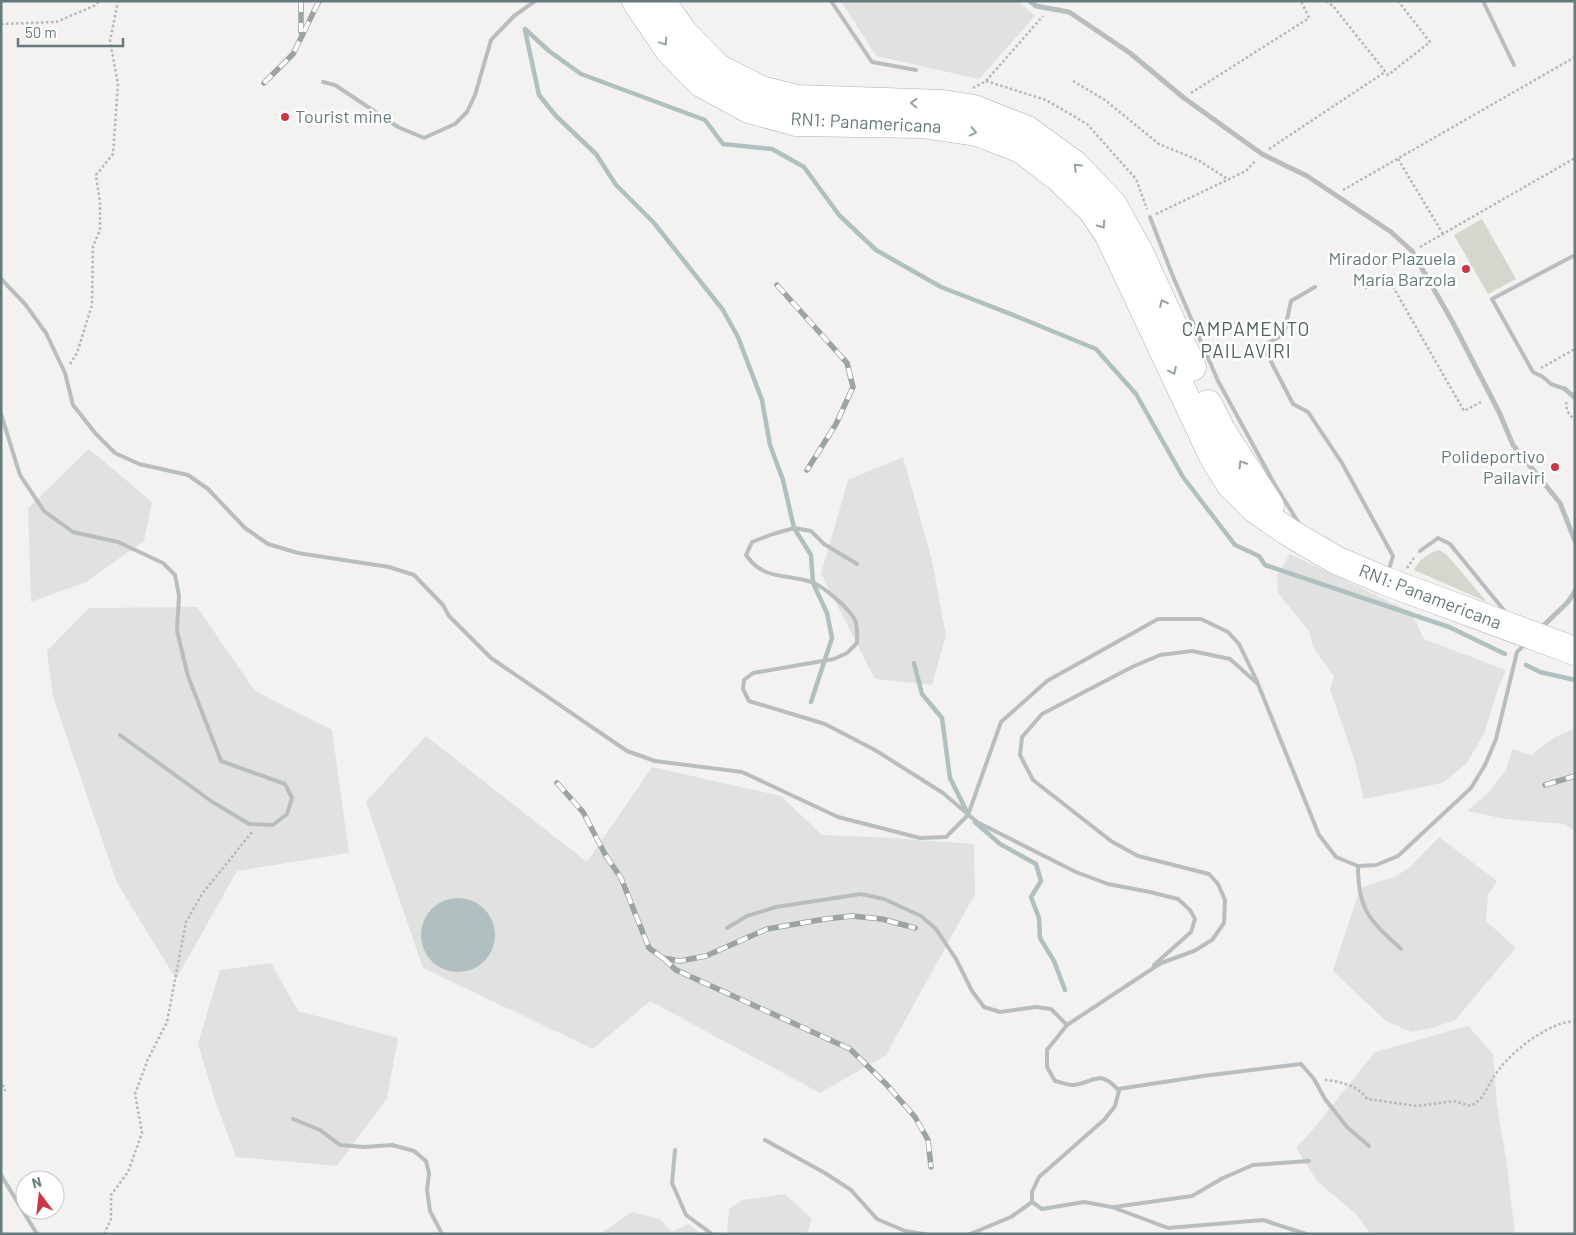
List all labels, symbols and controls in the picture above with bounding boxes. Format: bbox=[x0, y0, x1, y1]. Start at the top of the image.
scale bar bbox=[18, 15, 122, 47]
text: 50 m bbox=[25, 23, 57, 41]
one-way arrow bbox=[657, 36, 667, 45]
one-way arrow bbox=[910, 98, 918, 108]
place label: Tourist mine bbox=[295, 105, 392, 127]
street label: RN1: Panamericana bbox=[790, 107, 942, 137]
marker: Tourist mine bbox=[279, 111, 291, 123]
one-way arrow bbox=[969, 126, 978, 137]
one-way arrow bbox=[1074, 164, 1083, 173]
one-way arrow bbox=[1096, 219, 1105, 229]
place label: Mirador Plazuela María Barzola bbox=[1328, 247, 1456, 290]
marker: Mirador Plazuela María Barzola bbox=[1460, 263, 1472, 275]
one-way arrow bbox=[1158, 299, 1169, 308]
district label: CAMPAMENTO PAILAVIRI bbox=[1182, 317, 1310, 362]
one-way arrow bbox=[1167, 366, 1177, 375]
place label: Polideportivo Pailaviri bbox=[1441, 445, 1545, 488]
one-way arrow bbox=[1239, 461, 1249, 470]
marker: Polideportivo Pailaviri bbox=[1549, 461, 1561, 473]
street label: RN1: Panamericana bbox=[1356, 559, 1505, 633]
north arrow bbox=[15, 1170, 65, 1220]
text: N bbox=[30, 1173, 43, 1191]

